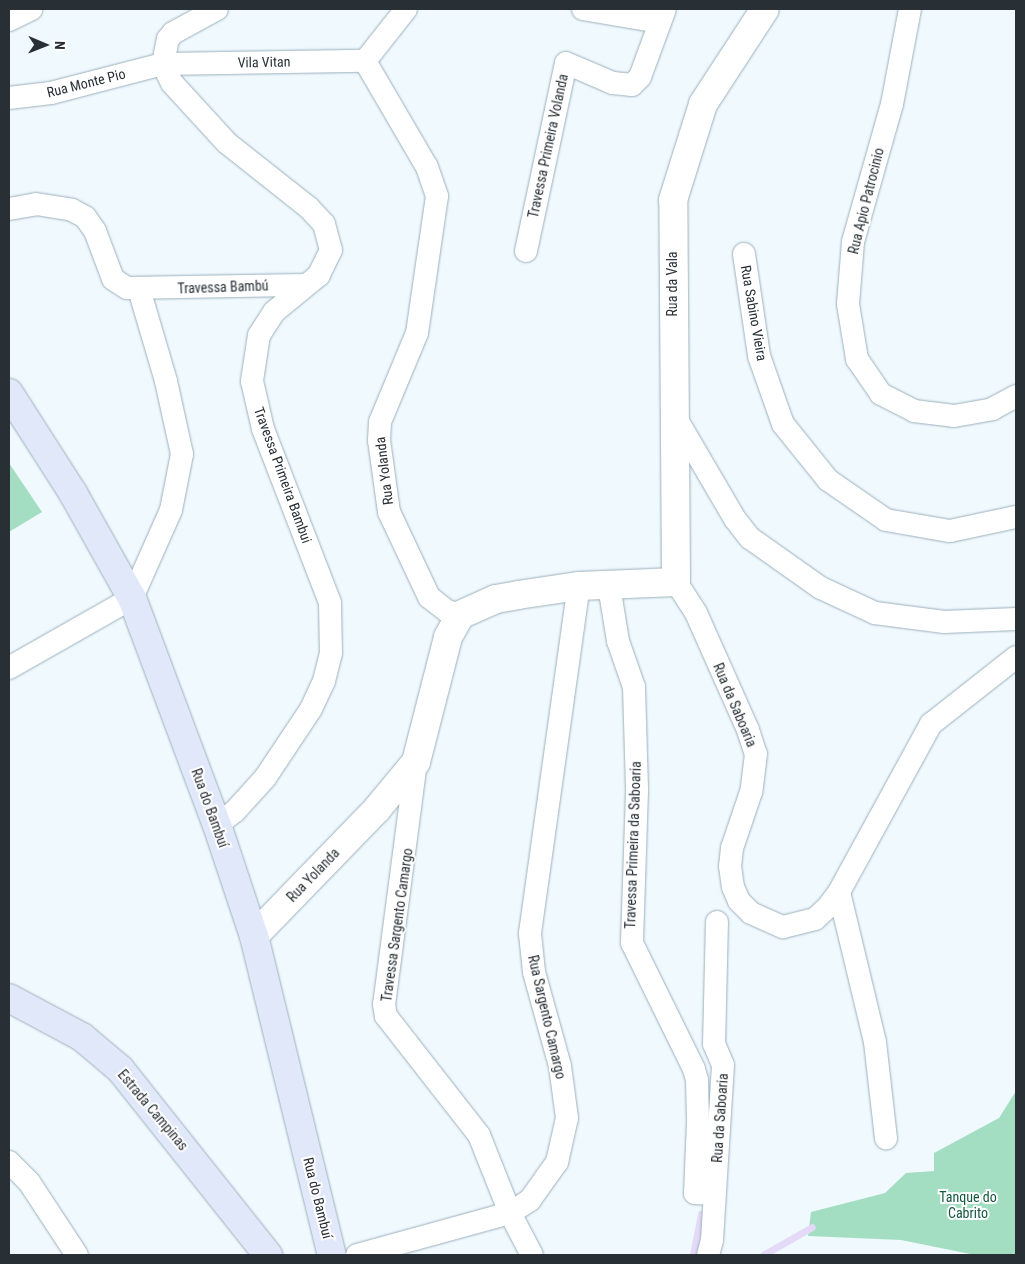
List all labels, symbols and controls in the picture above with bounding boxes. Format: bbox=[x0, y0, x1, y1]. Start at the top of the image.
north arrow bbox=[20, 20, 70, 70]
text: N bbox=[52, 41, 68, 50]
street label: Vila Vitan bbox=[237, 53, 291, 71]
street label: Rua Monte Pio bbox=[45, 65, 127, 101]
street label: Travessa Primeira Volanda bbox=[525, 72, 571, 220]
street label: Rua Apio Patrocinio bbox=[845, 146, 887, 256]
street label: Rua da Vala bbox=[664, 251, 680, 317]
street label: Rua Sabino Vieira bbox=[737, 264, 771, 362]
street label: Travessa Bambú bbox=[177, 277, 269, 297]
street label: Travessa Primeira Bambui bbox=[251, 405, 315, 545]
street label: Rua Yolanda bbox=[371, 436, 397, 506]
street label: Rua da Saboaria bbox=[710, 660, 760, 750]
street label: Travessa Primeira da Saboaria bbox=[622, 761, 644, 929]
street label: Rua do Bambuí bbox=[188, 766, 232, 850]
street label: Rua Yolanda bbox=[283, 845, 343, 905]
street label: Travessa Sargento Camargo bbox=[378, 847, 416, 1003]
street label: Rua Sargento Camargo bbox=[525, 953, 569, 1081]
street label: Estrada Campinas bbox=[114, 1066, 192, 1154]
street label: Rua da Saboaria bbox=[708, 1073, 732, 1163]
street label: Rua do Bambuí bbox=[300, 1156, 336, 1240]
park label: Tanque do Cabrito bbox=[939, 1189, 997, 1222]

